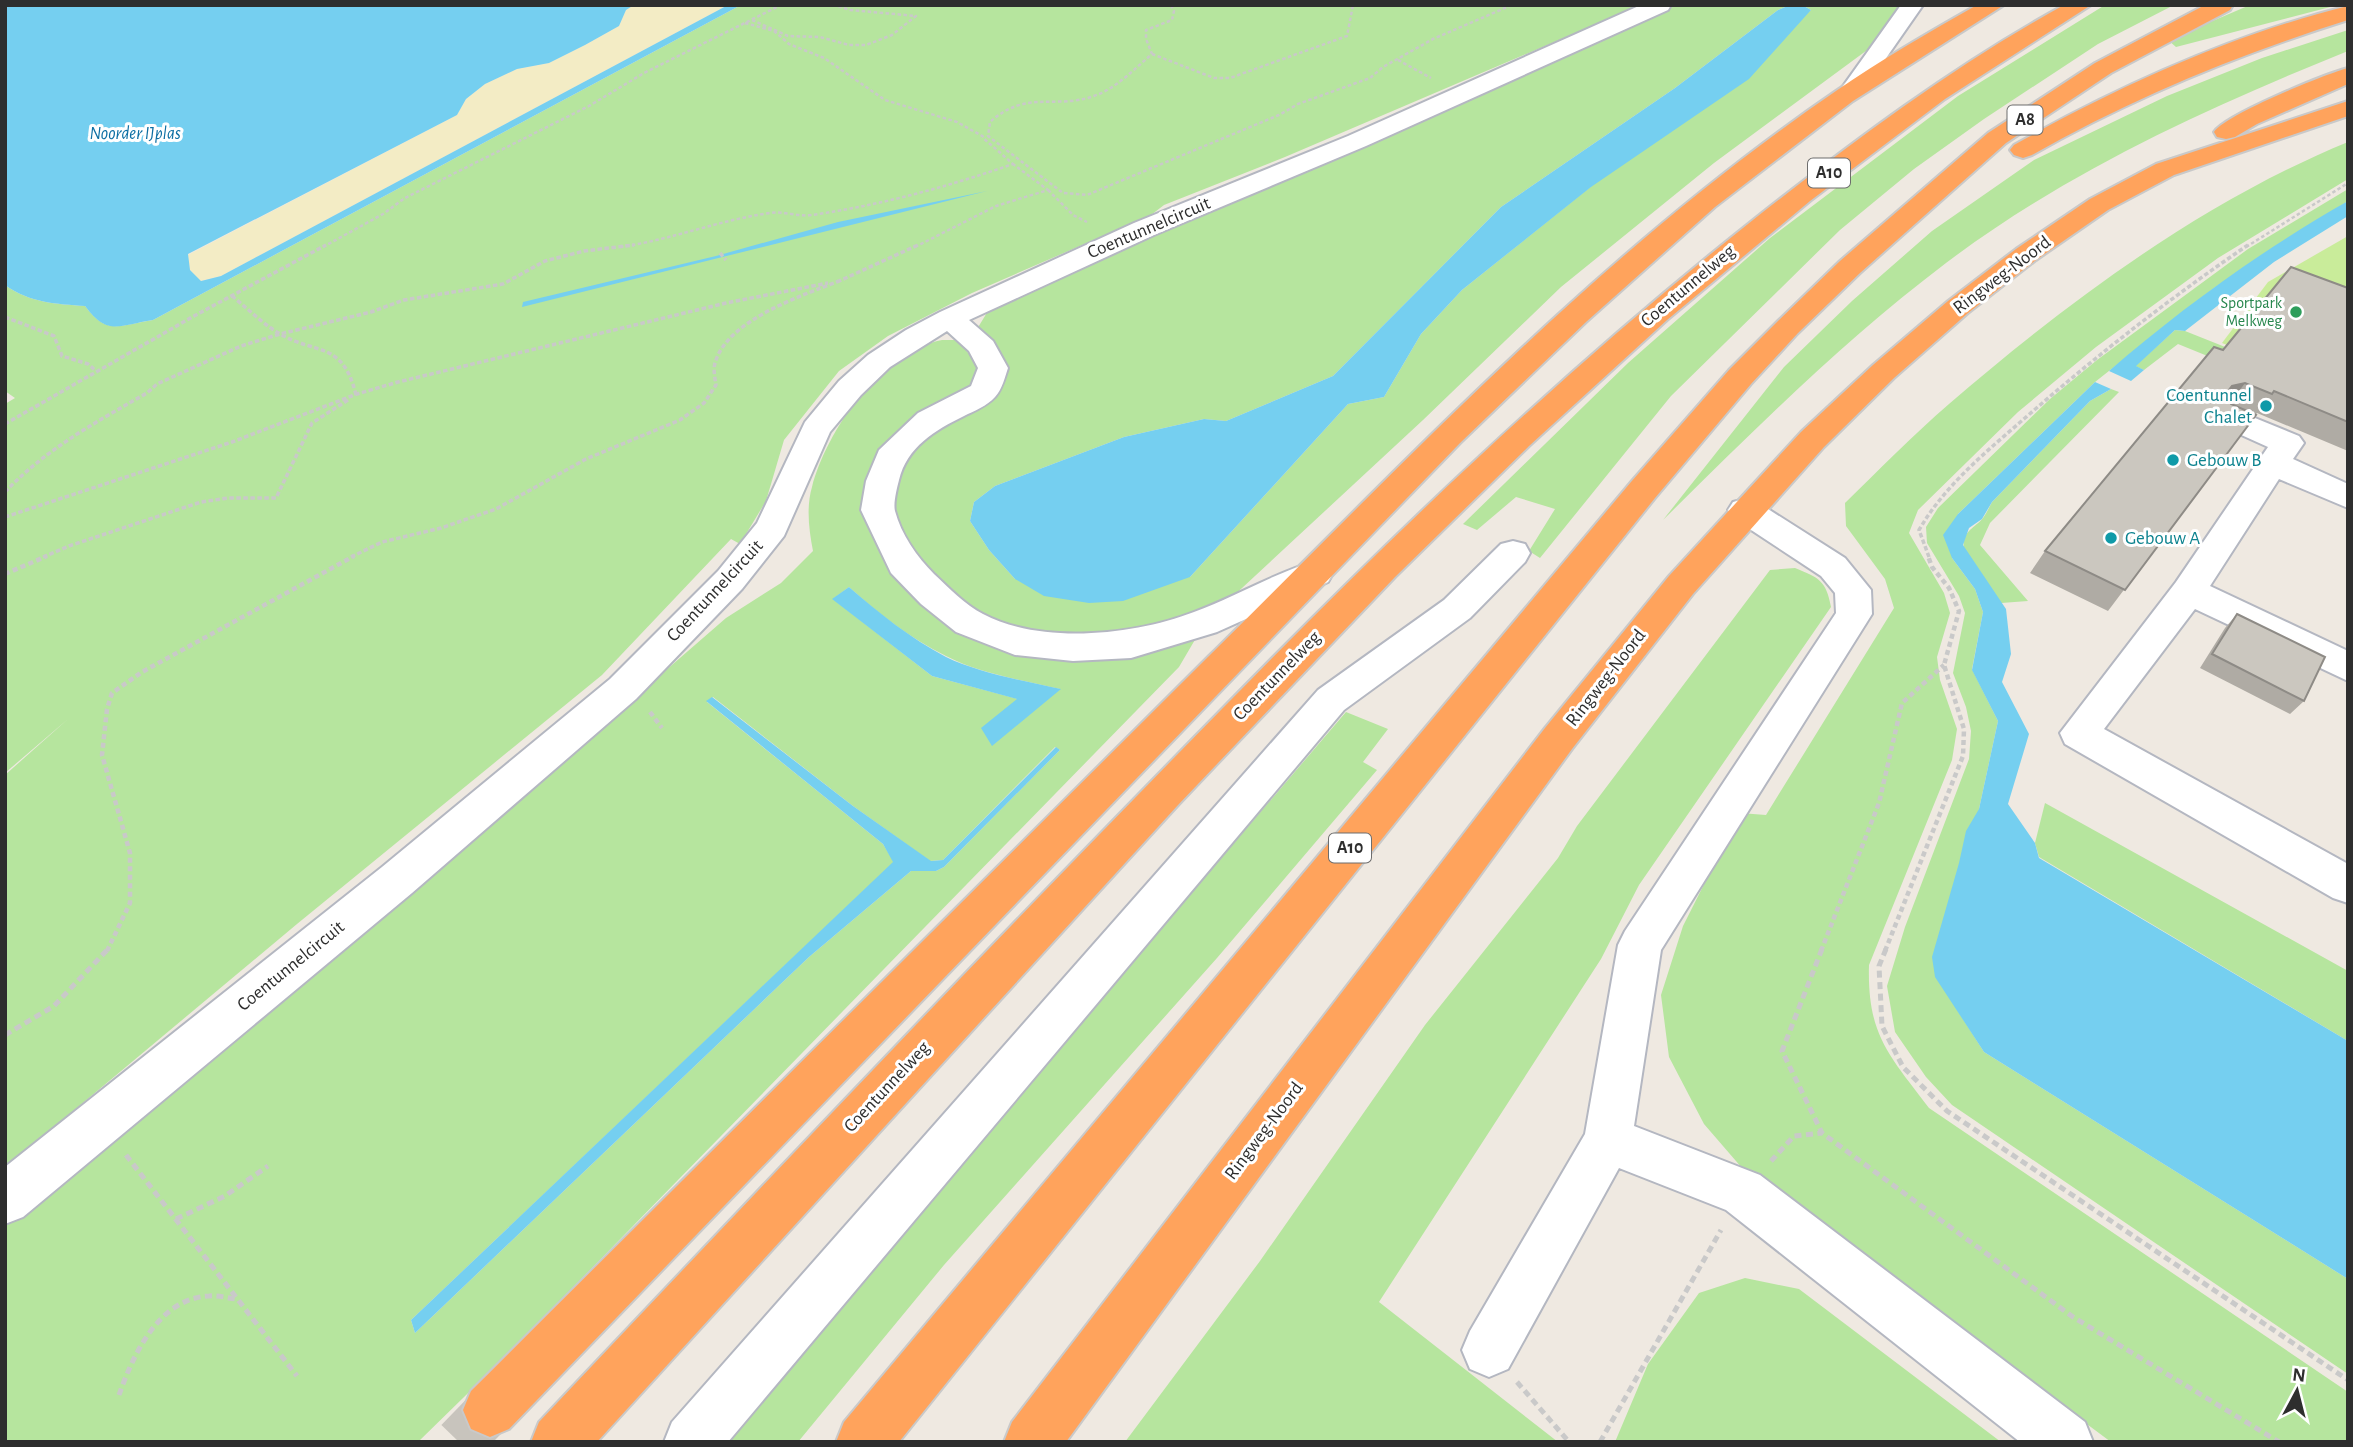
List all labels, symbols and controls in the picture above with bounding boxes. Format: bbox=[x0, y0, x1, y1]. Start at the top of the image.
road number: A8 bbox=[2008, 106, 2042, 134]
water label: Noorder IJplas bbox=[89, 125, 181, 143]
road number: A10 bbox=[1808, 158, 1850, 188]
street label: Coentunnelcircuit bbox=[1085, 194, 1213, 262]
street label: Ringweg-Noord bbox=[1950, 232, 2055, 318]
street label: Coentunnelweg bbox=[1637, 241, 1739, 331]
place label: Sportpark Melkweg bbox=[2220, 295, 2283, 329]
marker: Sportpark Melkweg bbox=[2288, 304, 2304, 320]
place label: Coentunnel Chalet bbox=[2166, 386, 2252, 427]
marker: Coentunnel Chalet bbox=[2258, 398, 2274, 414]
place label: Gebouw B bbox=[2187, 451, 2261, 470]
marker: Gebouw B bbox=[2165, 452, 2181, 468]
place label: Gebouw A bbox=[2125, 529, 2200, 548]
marker: Gebouw A bbox=[2103, 530, 2119, 546]
street label: Coentunnelcircuit bbox=[663, 536, 767, 646]
street label: Ringweg-Noord bbox=[1563, 626, 1650, 730]
street label: Coentunnelweg bbox=[1230, 627, 1325, 724]
road number: A10 bbox=[1329, 834, 1371, 862]
street label: Coentunnelcircuit bbox=[234, 917, 348, 1015]
street label: Coentunnelweg bbox=[840, 1037, 934, 1136]
street label: Ringweg-Noord bbox=[1221, 1078, 1307, 1183]
north arrow bbox=[2262, 1356, 2332, 1426]
text: N bbox=[2291, 1365, 2307, 1386]

